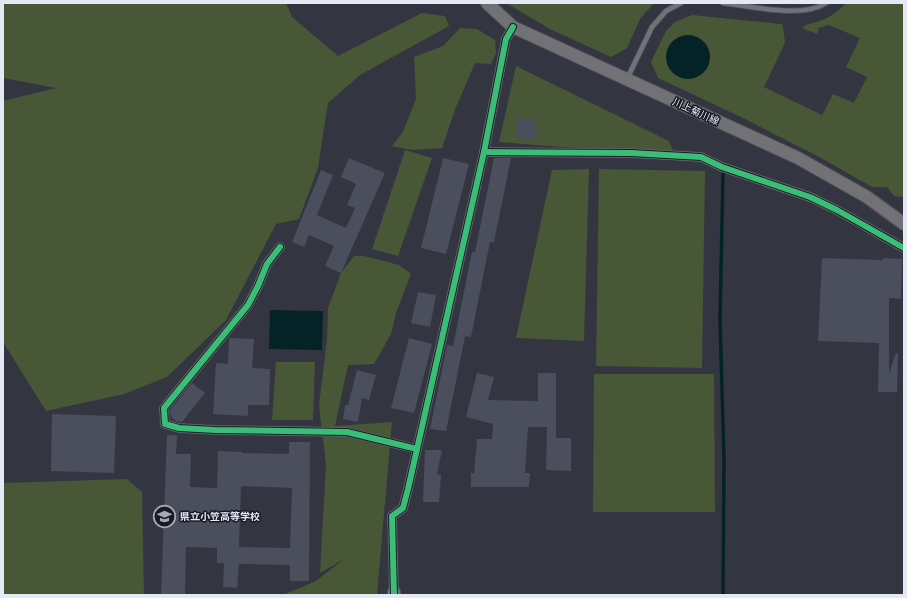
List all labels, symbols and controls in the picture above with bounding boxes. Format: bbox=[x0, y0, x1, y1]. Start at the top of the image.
street label: 川上菊川線 bbox=[671, 95, 721, 127]
school or university icon: 県立小笠高等学校 bbox=[152, 503, 178, 529]
place label: 県立小笠高等学校 bbox=[180, 510, 260, 522]

